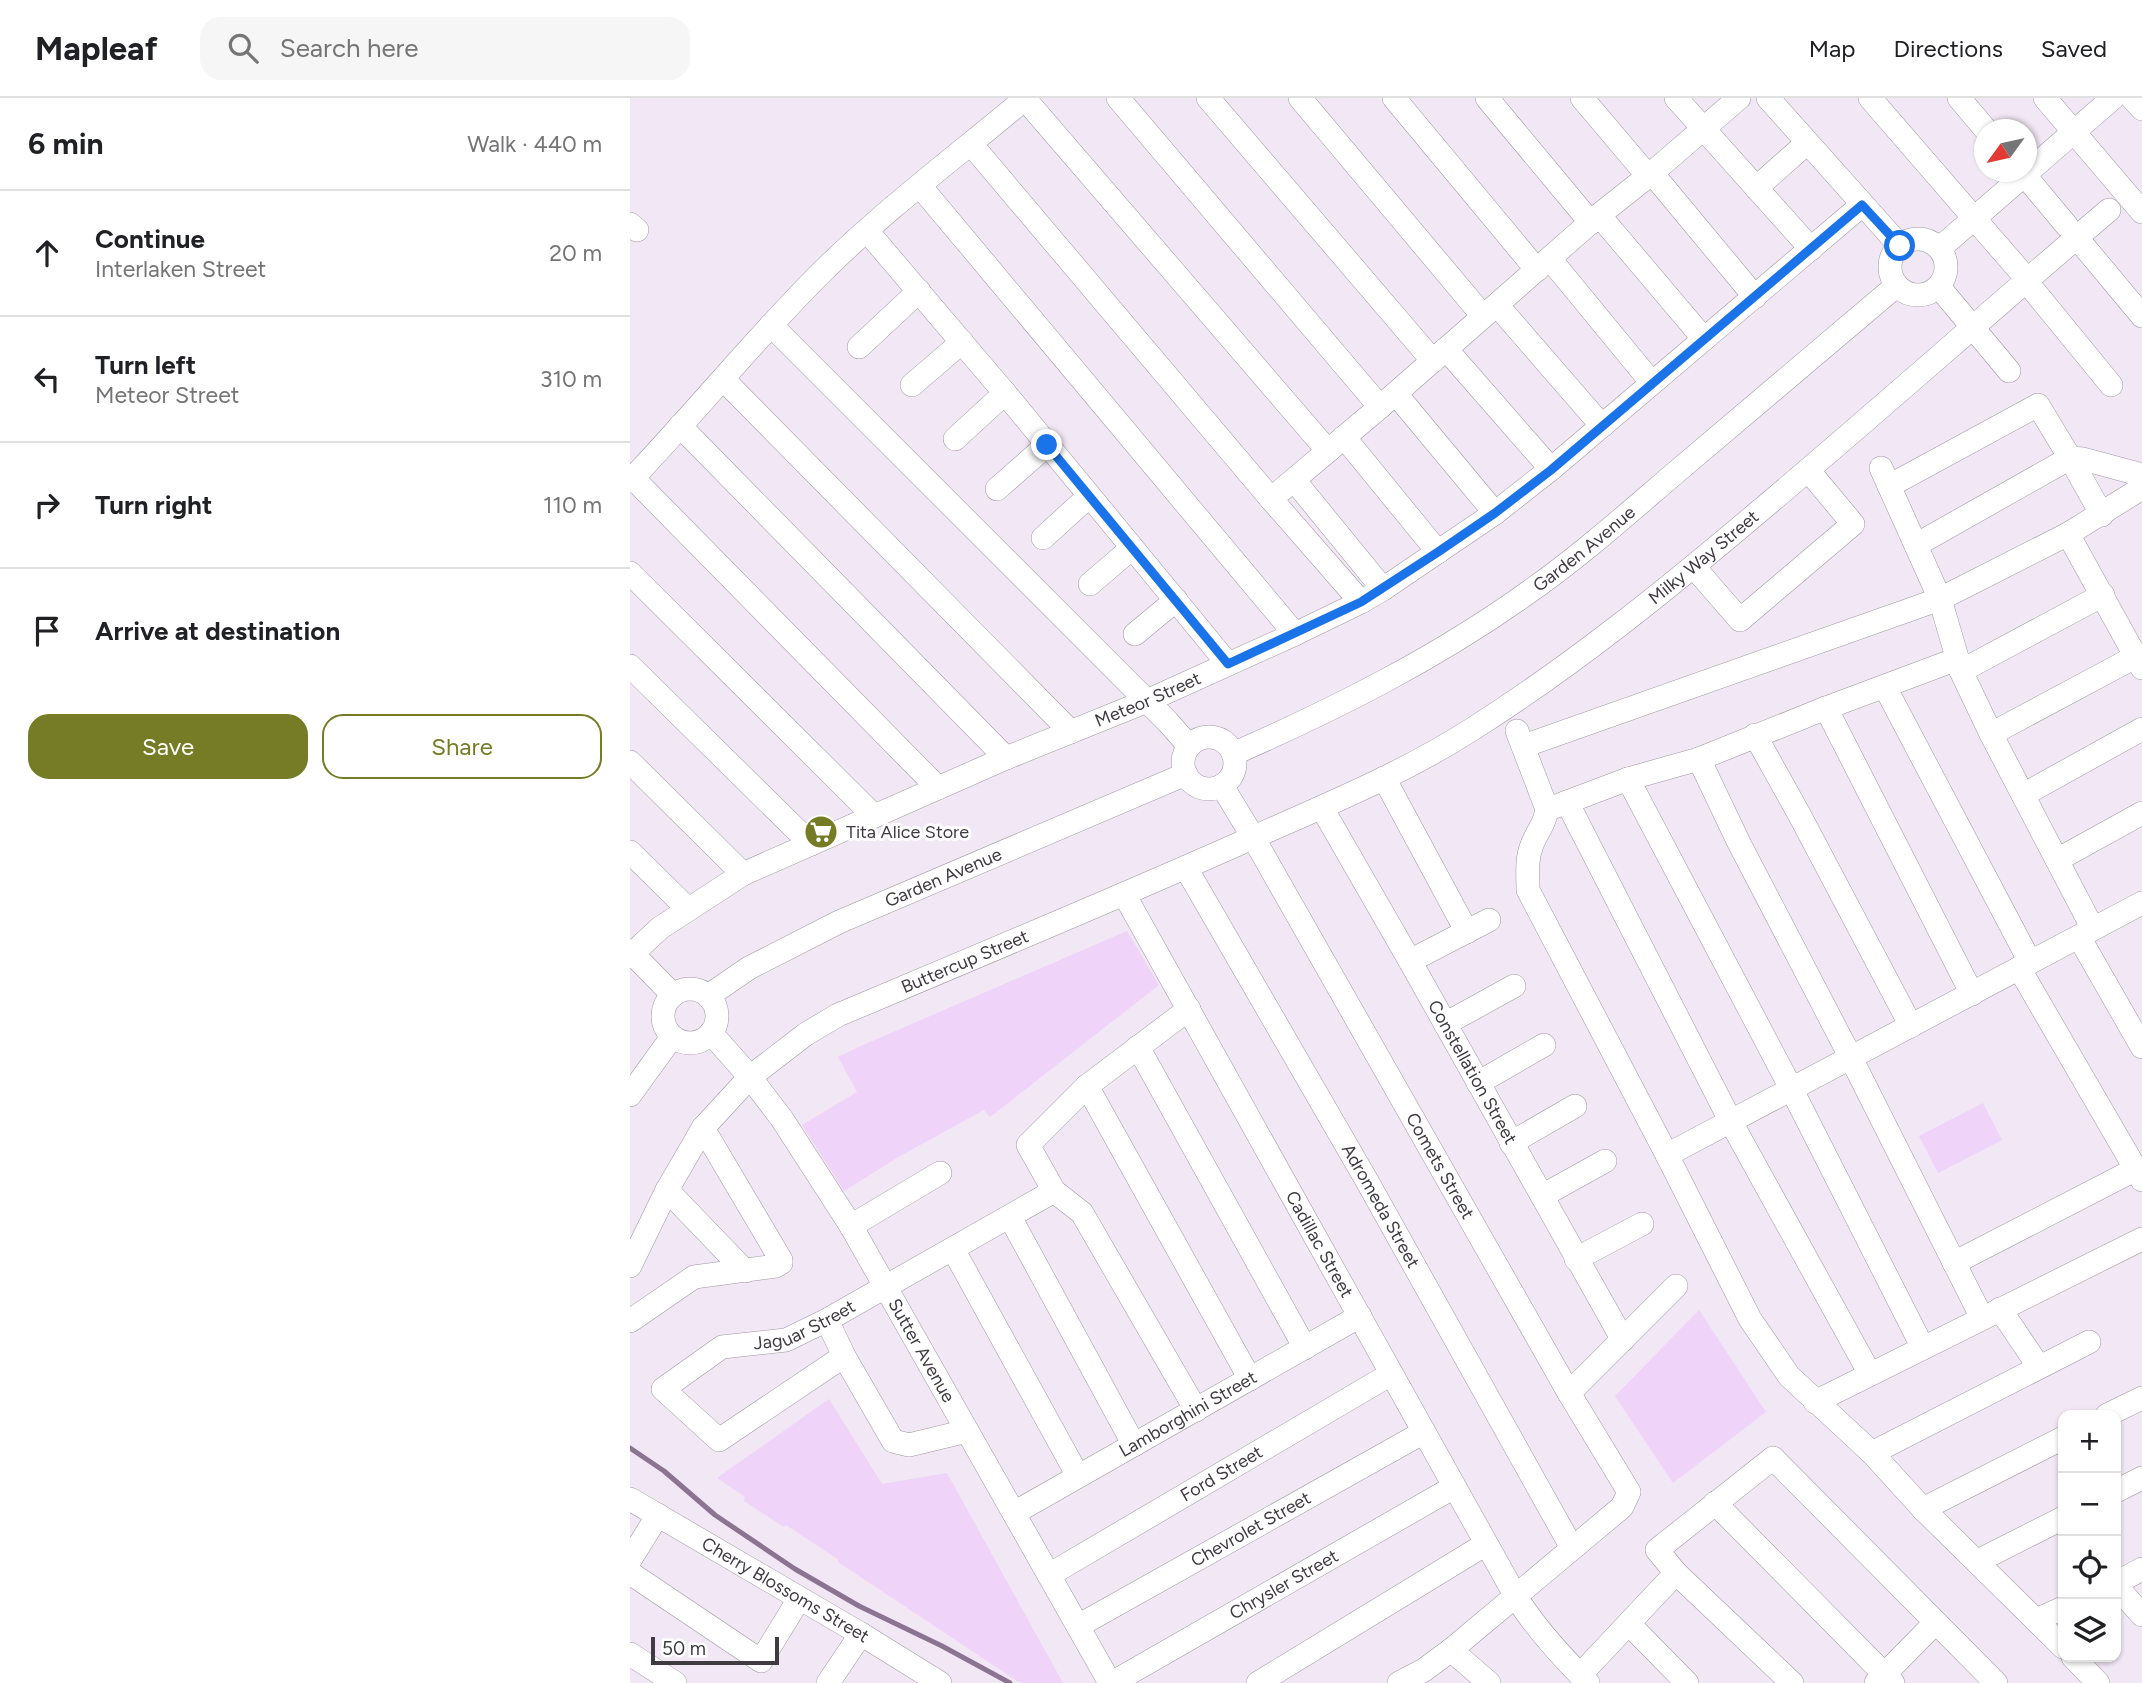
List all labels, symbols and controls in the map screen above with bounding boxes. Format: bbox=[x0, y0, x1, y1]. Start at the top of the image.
search box bbox=[200, 17, 690, 80]
text: Mapleaf bbox=[35, 29, 158, 68]
icon: search bbox=[224, 29, 262, 67]
text: Search here bbox=[280, 32, 419, 64]
text: Map bbox=[1809, 34, 1855, 63]
text: Directions bbox=[1893, 34, 2003, 63]
text: Saved bbox=[2041, 34, 2107, 63]
north arrow bbox=[1974, 119, 2037, 182]
text: 6 min bbox=[28, 125, 104, 162]
text: Walk · 440 m bbox=[467, 130, 602, 158]
text: Continue bbox=[95, 223, 205, 255]
route start bbox=[1884, 230, 1915, 261]
icon: ahead bbox=[28, 234, 66, 272]
text: 20 m bbox=[549, 239, 602, 267]
text: Interlaken Street bbox=[95, 255, 266, 283]
text: Turn left bbox=[95, 349, 196, 381]
icon: left bbox=[28, 360, 66, 398]
text: 310 m bbox=[540, 365, 602, 393]
text: Meteor Street bbox=[95, 381, 239, 409]
route end bbox=[1031, 429, 1062, 460]
icon: right bbox=[28, 486, 66, 524]
text: Turn right bbox=[95, 489, 212, 521]
text: 110 m bbox=[543, 491, 602, 519]
street label: Garden Avenue bbox=[1529, 501, 1640, 596]
street label: Milky Way Street bbox=[1644, 505, 1763, 609]
icon: arrive bbox=[28, 612, 66, 650]
text: Arrive at destination bbox=[95, 615, 340, 647]
street label: Meteor Street bbox=[1092, 667, 1205, 732]
button: Save bbox=[28, 714, 308, 779]
button: Share bbox=[322, 714, 602, 779]
supermarket icon: Tita Alice Store bbox=[802, 813, 840, 851]
place label: Tita Alice Store bbox=[846, 821, 969, 843]
street label: Garden Avenue bbox=[882, 843, 1005, 912]
street label: Buttercup Street bbox=[898, 925, 1032, 998]
street label: Constellation Street bbox=[1423, 996, 1522, 1148]
street label: Comets Street bbox=[1401, 1109, 1479, 1223]
street label: Adromeda Street bbox=[1337, 1140, 1424, 1272]
street label: Cadillac Street bbox=[1281, 1187, 1358, 1302]
street label: Jaguar Street bbox=[752, 1295, 859, 1354]
street label: Sutter Avenue bbox=[883, 1295, 960, 1406]
street label: Lamborghini Street bbox=[1115, 1366, 1261, 1462]
map controls bbox=[2058, 1410, 2121, 1662]
button: + bbox=[2058, 1410, 2121, 1473]
street label: Ford Street bbox=[1176, 1441, 1267, 1506]
button: − bbox=[2058, 1473, 2121, 1536]
street label: Chevrolet Street bbox=[1187, 1487, 1315, 1572]
street label: Cherry Blossoms Street bbox=[698, 1532, 873, 1647]
button: locate bbox=[2058, 1536, 2121, 1599]
street label: Chrysler Street bbox=[1225, 1545, 1342, 1624]
button: layers bbox=[2058, 1599, 2121, 1662]
scale bar bbox=[651, 1634, 779, 1666]
text: 50 m bbox=[662, 1637, 706, 1660]

